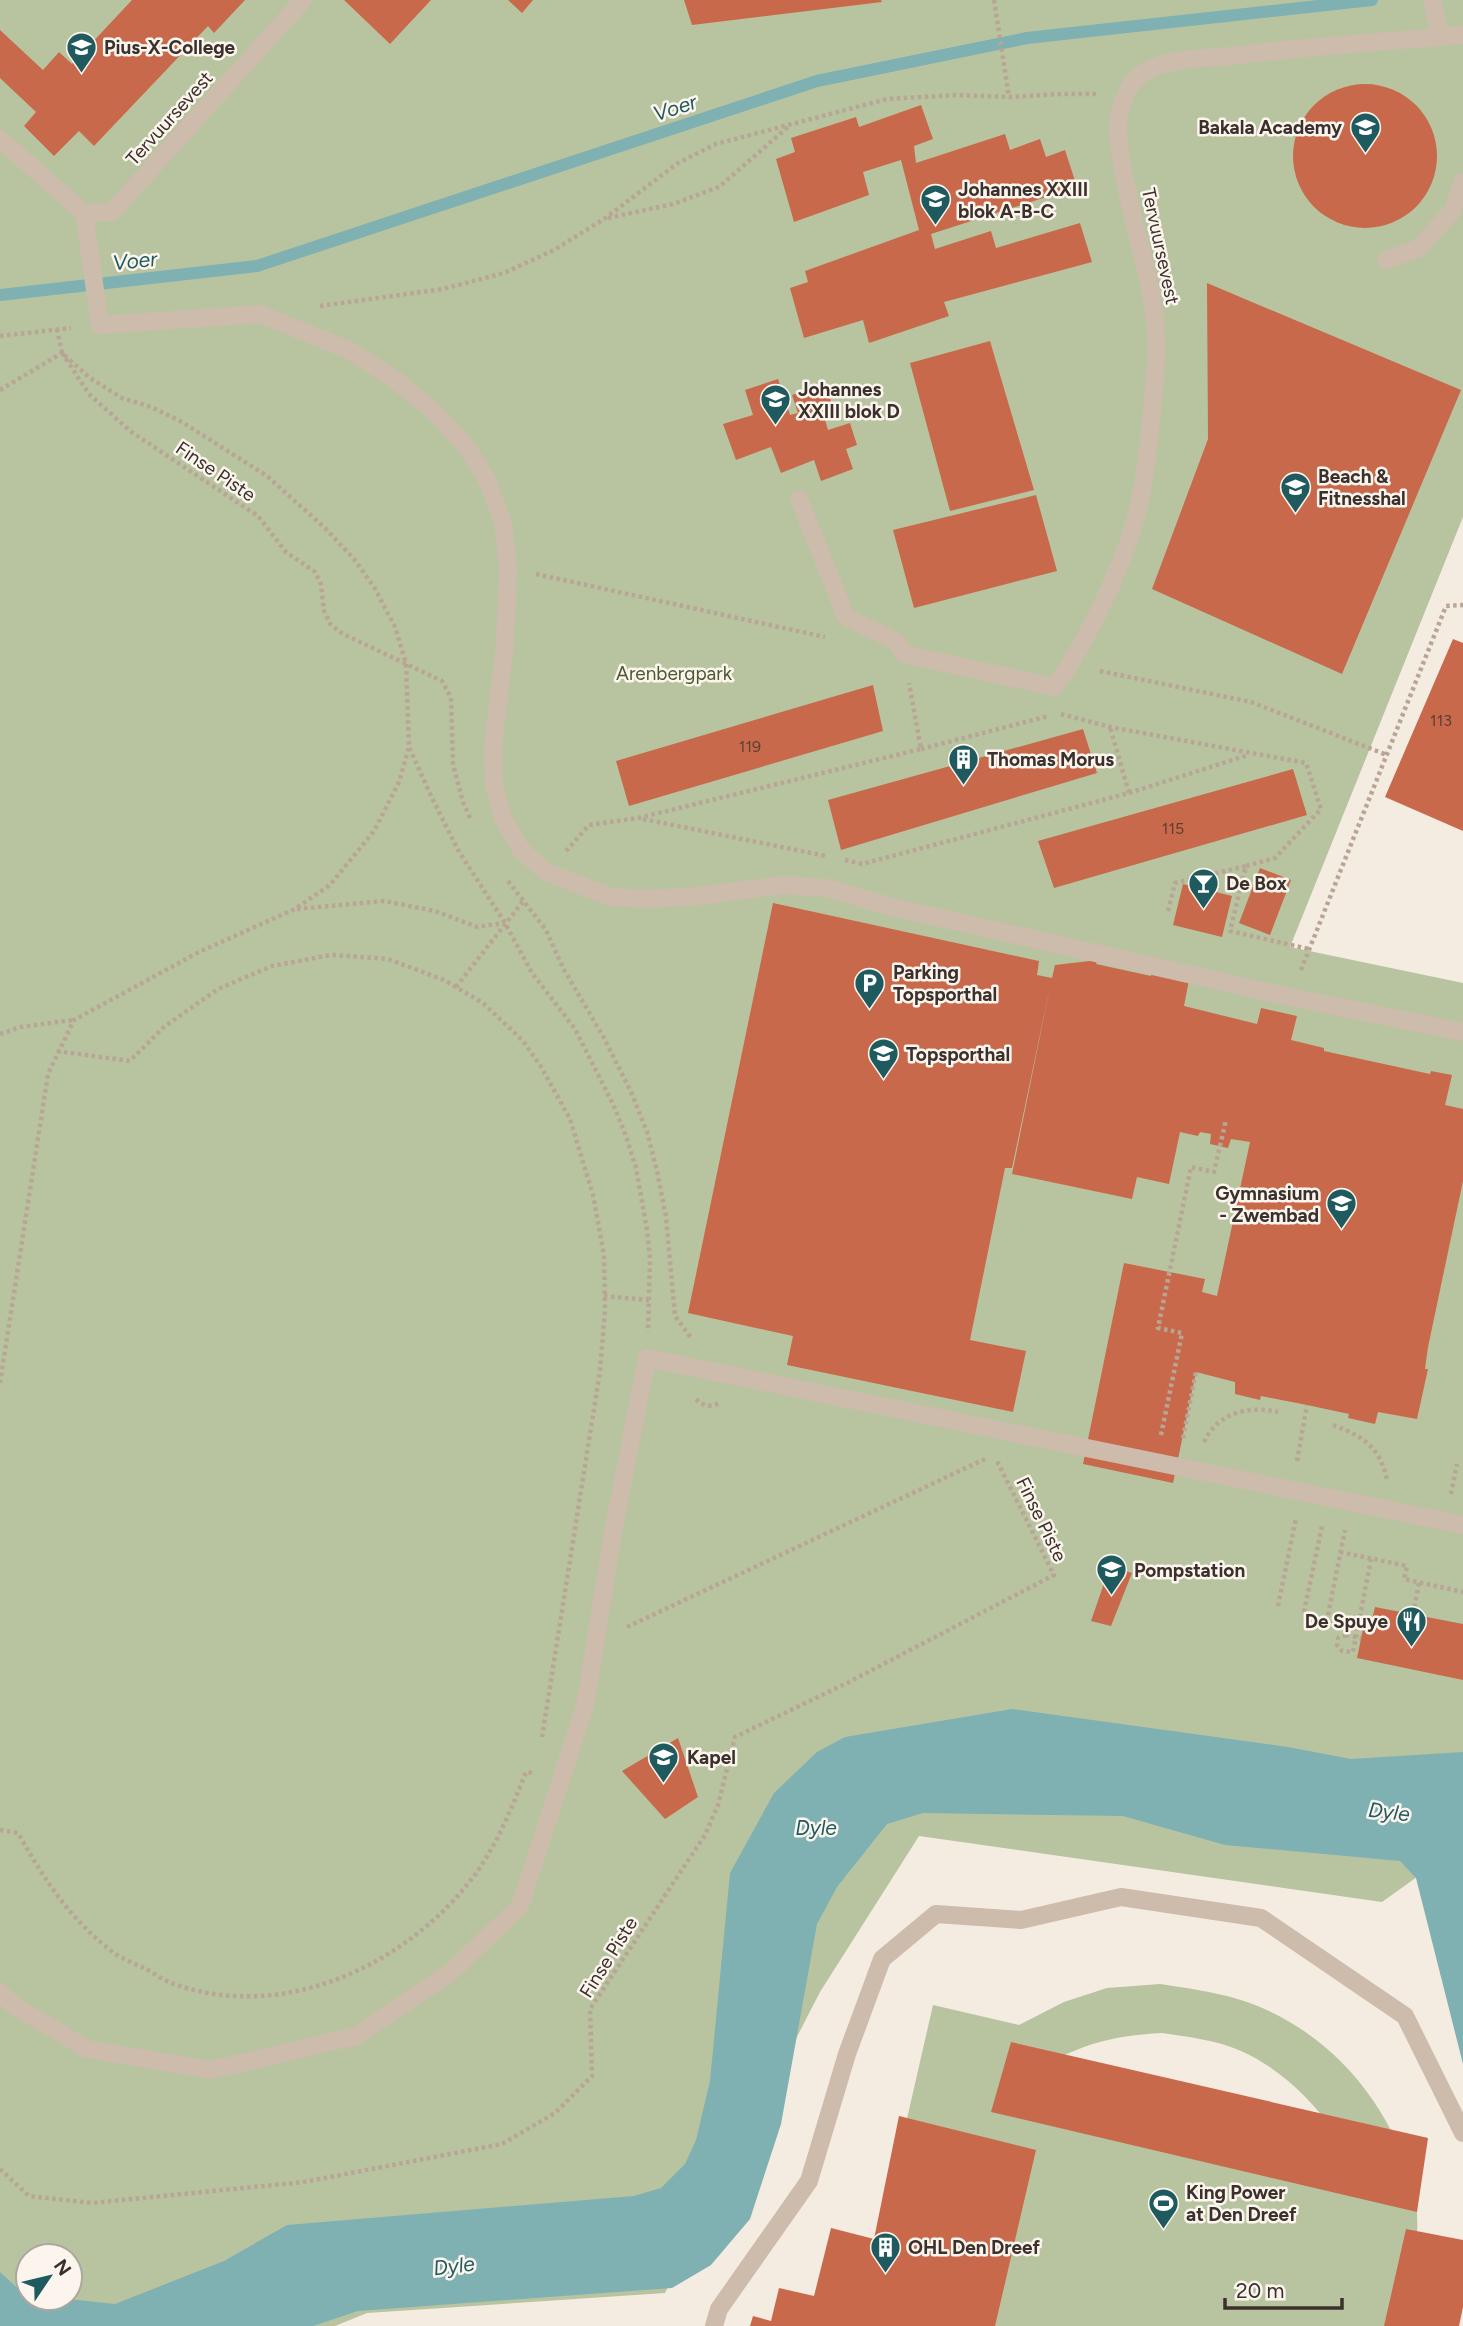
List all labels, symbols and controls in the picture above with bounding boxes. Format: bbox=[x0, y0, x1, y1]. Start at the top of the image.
school or university icon: Pius-X-College bbox=[64, 30, 98, 74]
place label: Pius-X-College bbox=[104, 36, 236, 59]
street label: Tervuursevest bbox=[121, 67, 218, 170]
water label: Voer bbox=[650, 88, 701, 126]
school or university icon: Bakala Academy bbox=[1348, 110, 1382, 154]
place label: Bakala Academy bbox=[1198, 116, 1342, 139]
place label: Johannes XXIII blok A-B-C bbox=[958, 178, 1088, 223]
school or university icon: Johannes XXIII blok A-B-C bbox=[918, 183, 952, 227]
street label: Tervuursevest bbox=[1137, 186, 1184, 307]
water label: Voer bbox=[111, 246, 159, 275]
place label: Johannes XXIII blok D bbox=[798, 378, 900, 423]
school or university icon: Johannes XXIII blok D bbox=[758, 383, 792, 427]
street label: Finse Piste bbox=[172, 436, 260, 506]
place label: Beach & Fitnesshal bbox=[1318, 465, 1406, 510]
school or university icon: Beach & Fitnesshal bbox=[1278, 470, 1312, 514]
park label: Arenbergpark bbox=[616, 662, 733, 685]
house number: 113 bbox=[1430, 711, 1452, 730]
house number: 119 bbox=[739, 737, 761, 756]
building icon: Thomas Morus bbox=[947, 742, 981, 786]
place label: Thomas Morus bbox=[987, 748, 1114, 771]
house number: 115 bbox=[1162, 819, 1184, 838]
bar icon: De Box bbox=[1186, 866, 1220, 910]
place label: De Box bbox=[1226, 872, 1287, 895]
place label: Parking Topsporthal bbox=[893, 961, 997, 1006]
parking icon: Parking Topsporthal bbox=[853, 966, 887, 1010]
school or university icon: Topsporthal bbox=[866, 1037, 900, 1081]
place label: Topsporthal bbox=[906, 1043, 1010, 1066]
place label: Gymnasium - Zwembad bbox=[1215, 1182, 1319, 1227]
school or university icon: Gymnasium - Zwembad bbox=[1325, 1187, 1359, 1231]
street label: Finse Piste bbox=[1011, 1473, 1072, 1565]
school or university icon: Pompstation bbox=[1094, 1553, 1128, 1597]
place label: Pompstation bbox=[1134, 1559, 1245, 1582]
restaurant icon: De Spuye bbox=[1394, 1604, 1428, 1648]
place label: De Spuye bbox=[1305, 1610, 1388, 1633]
school or university icon: Kapel bbox=[647, 1740, 681, 1784]
place label: Kapel bbox=[687, 1746, 736, 1769]
water label: Dyle bbox=[1367, 1797, 1412, 1827]
water label: Dyle bbox=[795, 1815, 837, 1840]
street label: Finse Piste bbox=[575, 1913, 642, 2002]
place label: King Power at Den Dreef bbox=[1186, 2181, 1297, 2226]
sports icon: King Power at Den Dreef bbox=[1146, 2186, 1180, 2230]
building icon: OHL Den Dreef bbox=[868, 2230, 902, 2274]
place label: OHL Den Dreef bbox=[908, 2236, 1041, 2259]
north arrow bbox=[14, 2242, 84, 2312]
water label: Dyle bbox=[432, 2250, 477, 2280]
text: N bbox=[49, 2255, 76, 2280]
scale bar bbox=[1225, 2266, 1342, 2310]
text: 20 m bbox=[1236, 2278, 1284, 2303]

